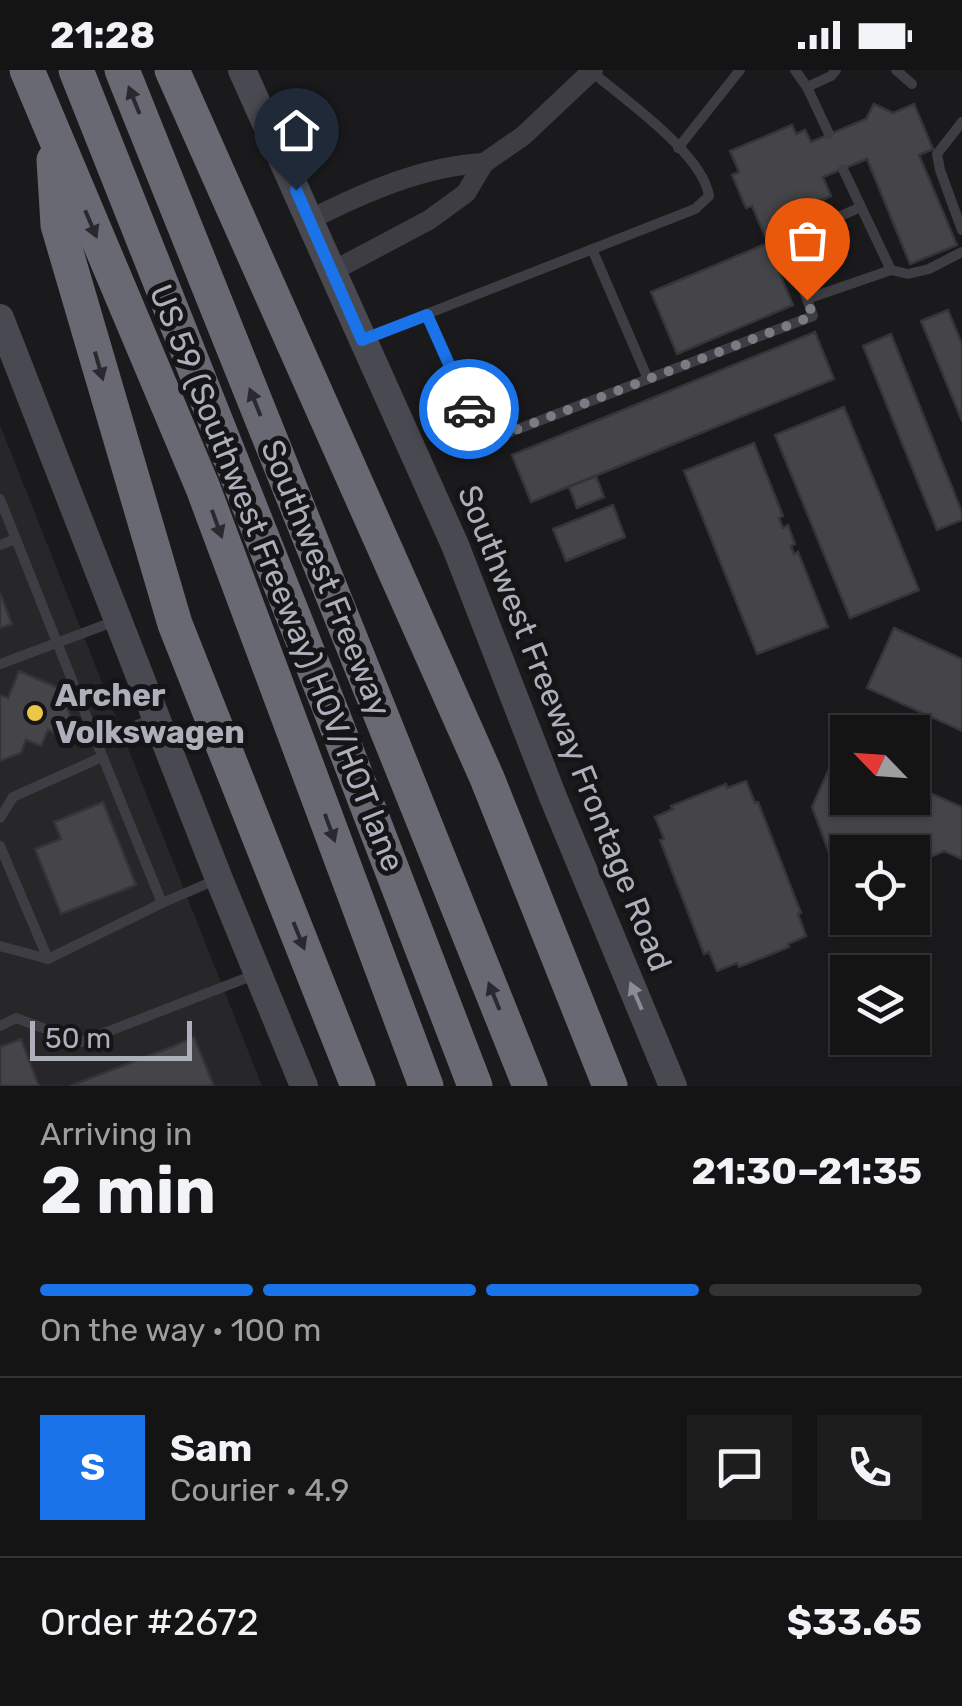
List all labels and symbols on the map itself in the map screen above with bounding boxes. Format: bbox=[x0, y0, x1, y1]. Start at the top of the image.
one-way arrow bbox=[125, 85, 141, 115]
pin bbox=[254, 88, 339, 191]
pin bbox=[765, 198, 850, 301]
one-way arrow bbox=[83, 209, 99, 239]
street label: US 59 (Southwest Freeway) HOV/HOT lane bbox=[141, 279, 413, 877]
one-way arrow bbox=[92, 351, 107, 382]
courier bbox=[419, 359, 519, 459]
one-way arrow bbox=[246, 386, 262, 416]
street label: Southwest Freeway bbox=[253, 434, 399, 722]
street label: Southwest Freeway Frontage Road bbox=[450, 480, 680, 976]
one-way arrow bbox=[209, 509, 225, 539]
place label: Archer Volkswagen bbox=[55, 676, 245, 751]
marker: Archer Volkswagen bbox=[24, 702, 46, 724]
north arrow bbox=[830, 715, 930, 815]
one-way arrow bbox=[323, 814, 338, 844]
one-way arrow bbox=[291, 922, 307, 952]
one-way arrow bbox=[485, 980, 501, 1010]
one-way arrow bbox=[628, 981, 644, 1011]
scale bar bbox=[30, 1016, 192, 1060]

